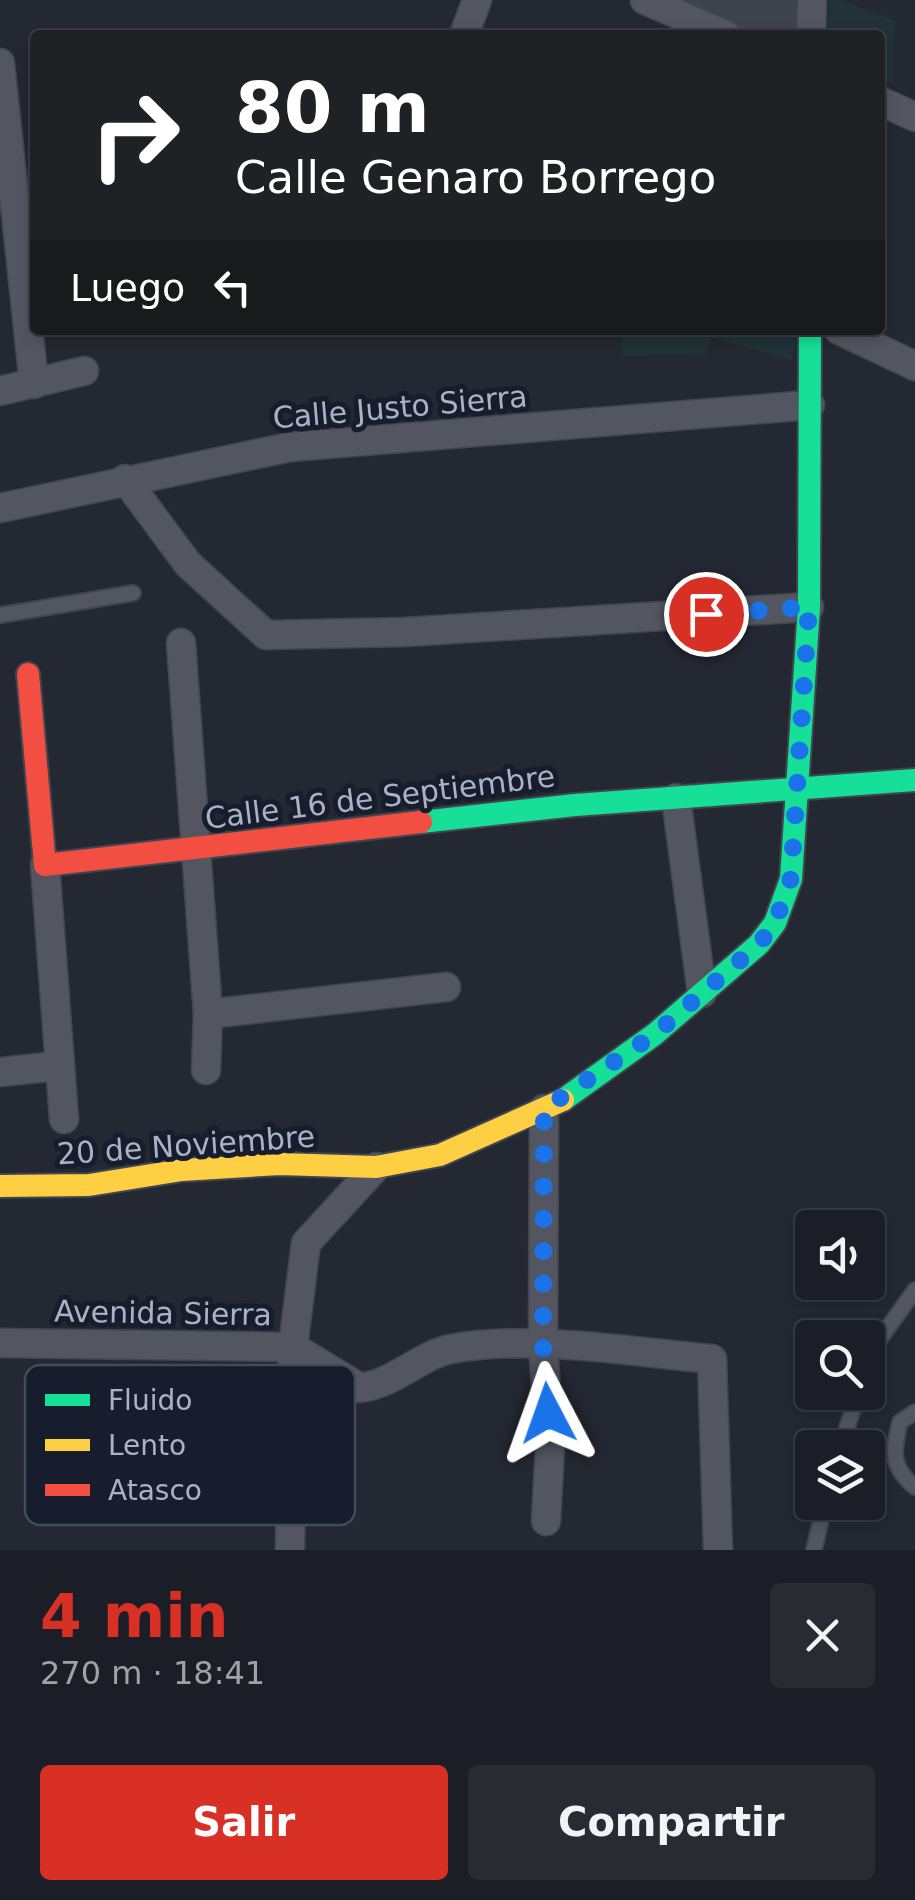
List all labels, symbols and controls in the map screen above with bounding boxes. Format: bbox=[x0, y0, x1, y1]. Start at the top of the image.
text: 80 m bbox=[235, 67, 430, 149]
icon: right bbox=[70, 70, 200, 200]
text: Calle Genaro Borrego bbox=[235, 151, 716, 204]
icon: left bbox=[205, 260, 260, 315]
text: Luego bbox=[70, 266, 185, 310]
street label: Calle Justo Sierra bbox=[271, 378, 529, 436]
pin bbox=[664, 572, 749, 657]
icon: arrive bbox=[679, 587, 734, 642]
street label: Calle 16 de Septiembre bbox=[203, 758, 557, 836]
street label: 20 de Noviembre bbox=[56, 1119, 316, 1171]
map controls bbox=[795, 1210, 885, 1520]
button: sound bbox=[795, 1210, 885, 1300]
street label: Avenida Sierra bbox=[54, 1294, 272, 1332]
button: search bbox=[795, 1320, 885, 1410]
position arrow bbox=[496, 1361, 600, 1465]
legend bbox=[25, 1365, 355, 1525]
text: Fluido bbox=[108, 1384, 192, 1417]
text: Lento bbox=[108, 1429, 186, 1462]
button: layers bbox=[795, 1430, 885, 1520]
text: Atasco bbox=[108, 1474, 202, 1507]
text: 4 min bbox=[40, 1581, 228, 1651]
button: close bbox=[770, 1583, 875, 1688]
text: 270 m · 18:41 bbox=[40, 1654, 265, 1692]
button: Salir bbox=[40, 1765, 448, 1880]
button: Compartir bbox=[468, 1765, 875, 1880]

